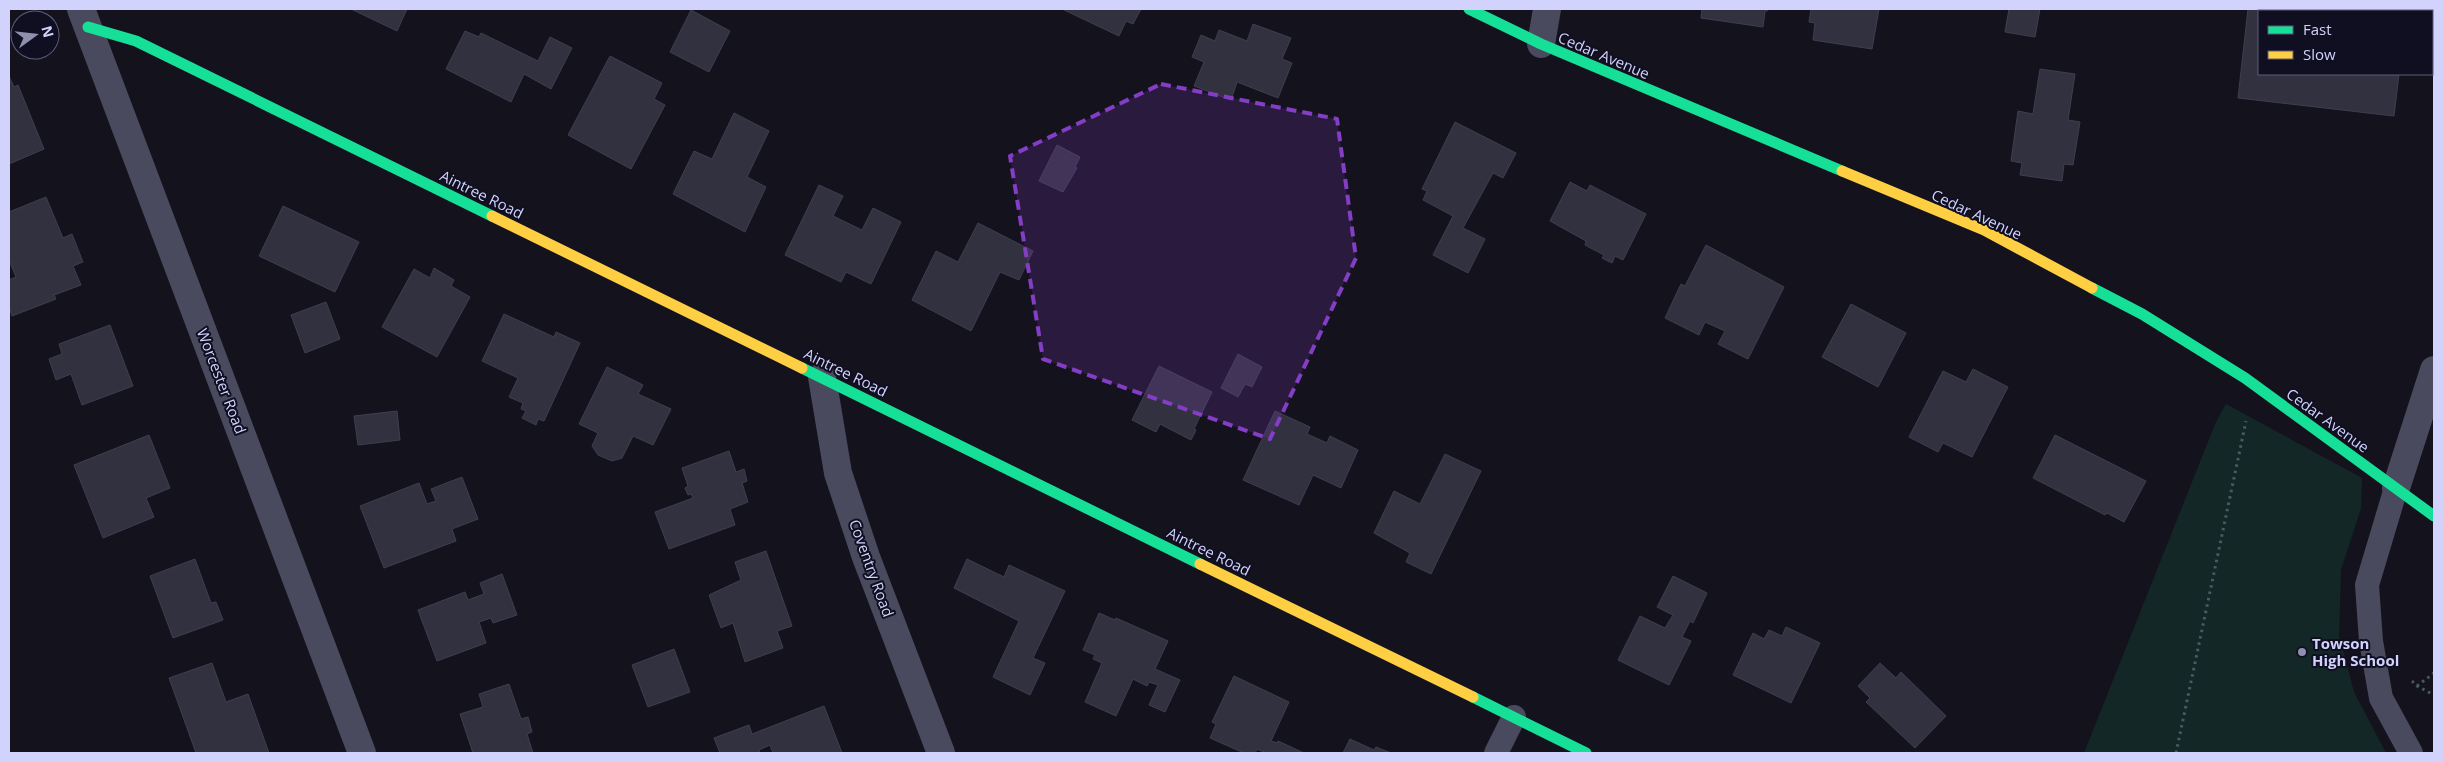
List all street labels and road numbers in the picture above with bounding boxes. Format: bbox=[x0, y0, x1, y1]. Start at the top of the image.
street label: Cedar Avenue bbox=[1555, 27, 1653, 83]
street label: Aintree Road bbox=[437, 165, 527, 223]
street label: Cedar Avenue bbox=[1929, 184, 2025, 244]
street label: Worcester Road bbox=[193, 325, 251, 437]
street label: Aintree Road bbox=[801, 343, 891, 401]
street label: Cedar Avenue bbox=[2283, 383, 2373, 457]
street label: Coventry Road bbox=[845, 517, 899, 619]
street label: Aintree Road bbox=[1164, 522, 1254, 580]

